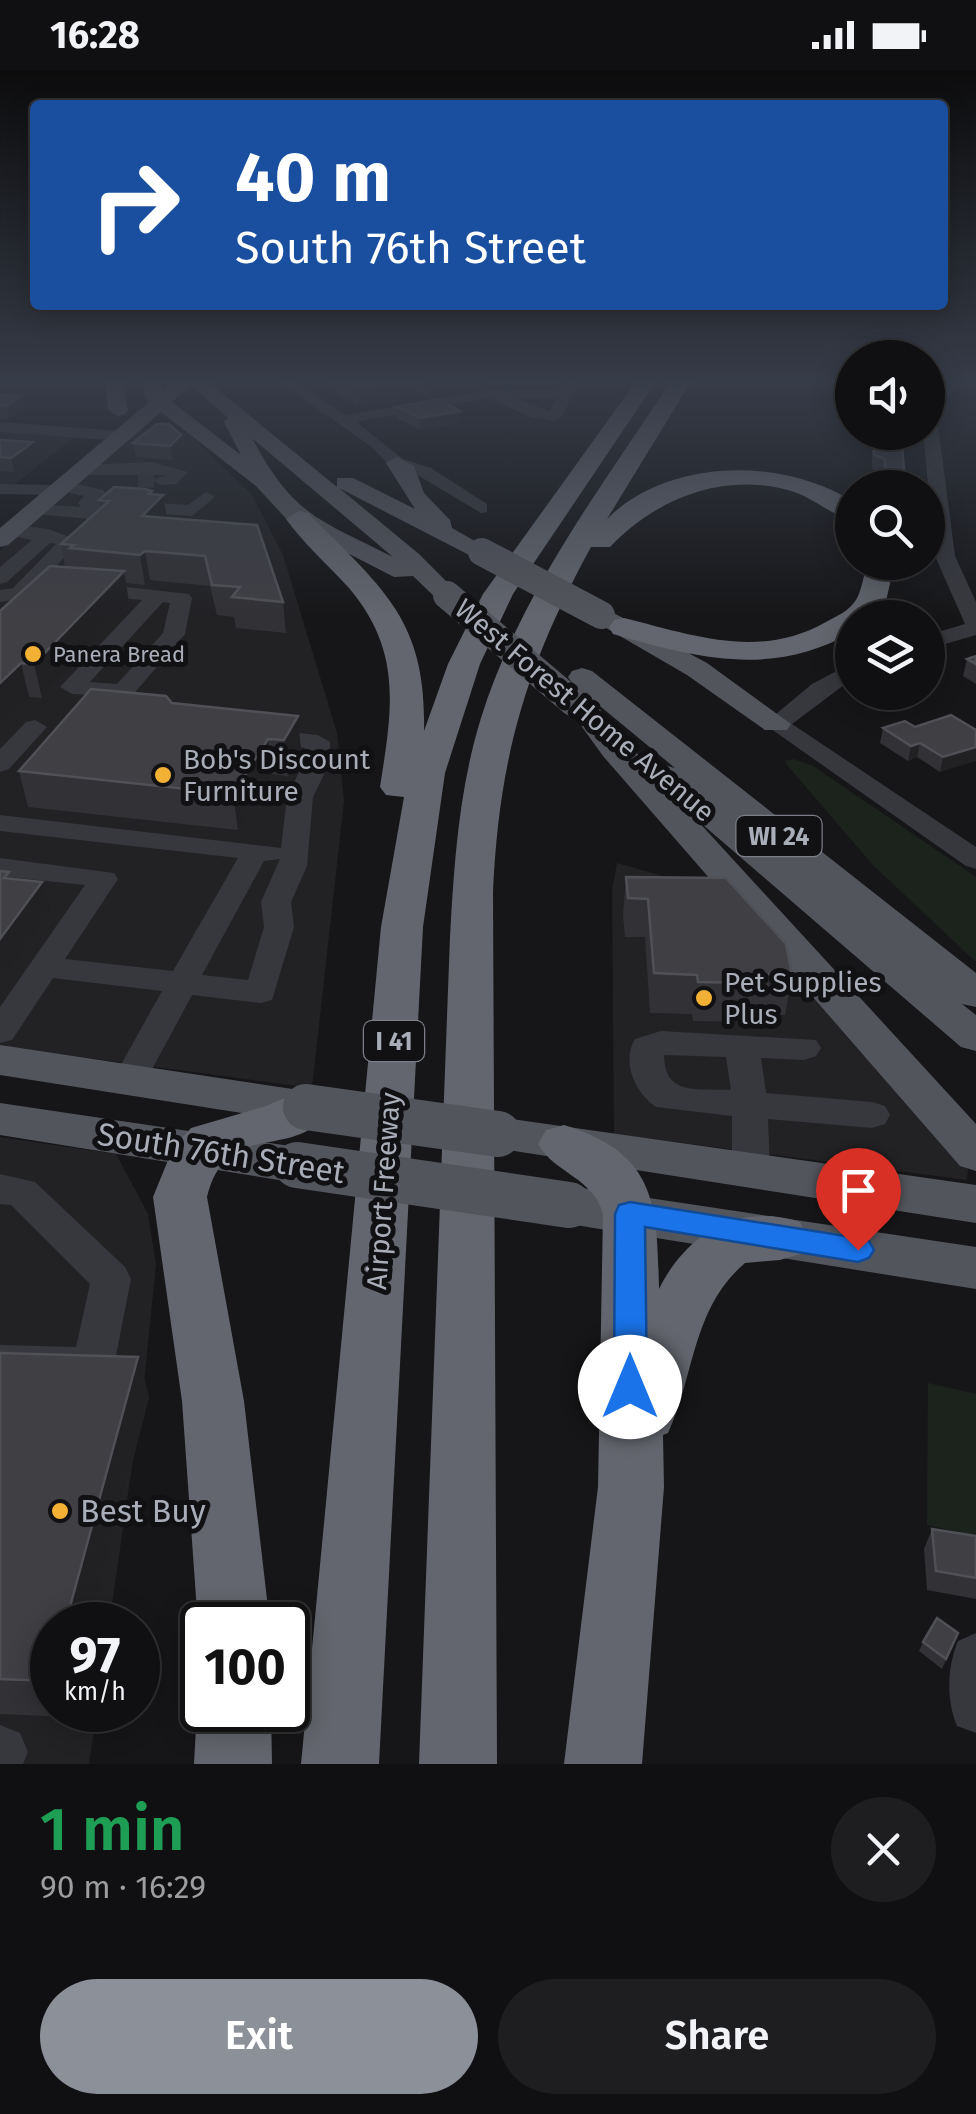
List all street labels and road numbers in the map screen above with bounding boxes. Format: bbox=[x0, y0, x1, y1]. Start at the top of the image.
street label: West Forest Home Avenue bbox=[448, 592, 721, 829]
road number: WI 24 bbox=[736, 816, 822, 856]
road number: I 41 bbox=[364, 1021, 424, 1061]
street label: Airport Freeway bbox=[360, 1091, 407, 1291]
street label: South 76th Street bbox=[95, 1115, 348, 1191]

